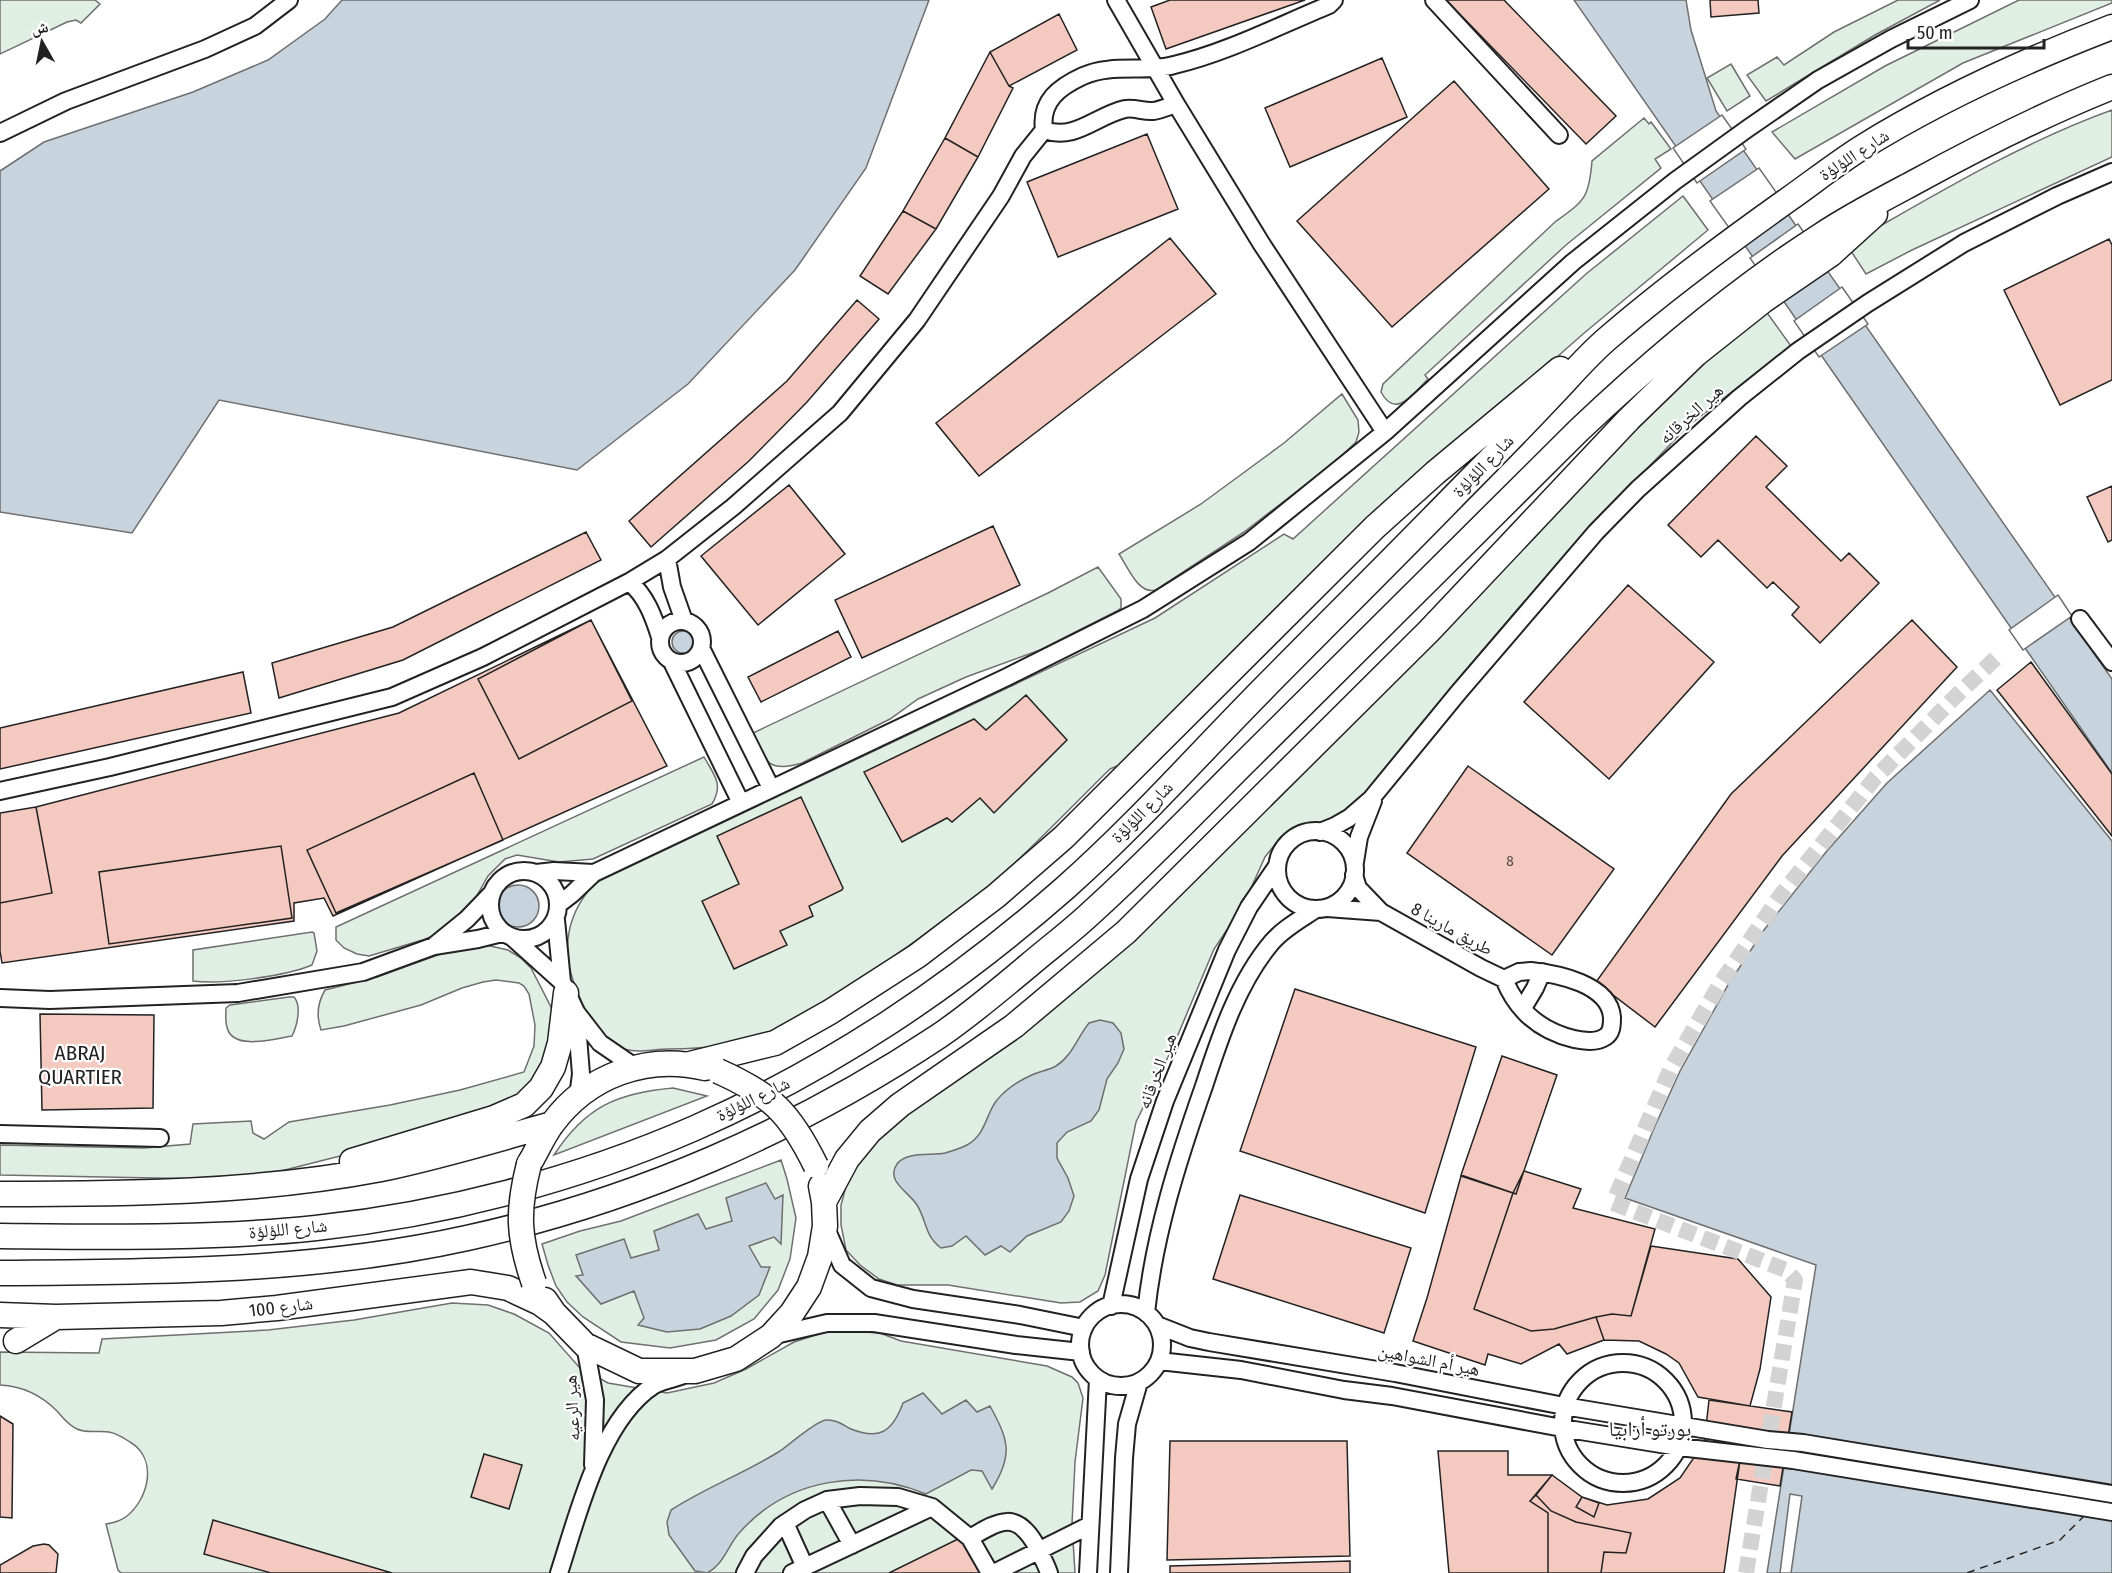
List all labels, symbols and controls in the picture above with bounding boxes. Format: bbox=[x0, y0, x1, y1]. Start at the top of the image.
north arrow bbox=[12, 12, 72, 72]
scale bar bbox=[1908, 12, 2044, 50]
text: ش bbox=[30, 17, 50, 38]
text: 50 m bbox=[1917, 22, 1953, 44]
street label: شارع اللؤلؤة bbox=[1815, 124, 1893, 186]
street label: هير الخرقانه bbox=[1654, 379, 1728, 449]
street label: شارع اللؤلؤة bbox=[1448, 430, 1518, 502]
street label: شارع اللؤلؤة bbox=[1106, 776, 1178, 848]
house number: 8 bbox=[1506, 852, 1514, 870]
street label: طريق مارينا 8 bbox=[1407, 898, 1497, 960]
street label: هير الخرقانه bbox=[1132, 1030, 1182, 1112]
district label: ABRAJ QUARTIER bbox=[38, 1040, 123, 1090]
street label: شارع اللؤلؤة bbox=[713, 1072, 793, 1126]
street label: شارع اللؤلؤة bbox=[248, 1215, 328, 1243]
street label: شارع 100 bbox=[248, 1292, 314, 1322]
street label: هير أم الشواهين bbox=[1376, 1339, 1482, 1382]
street label: هير الرعيه bbox=[559, 1374, 585, 1442]
district label: بورتو أرابيا bbox=[1609, 1416, 1691, 1442]

